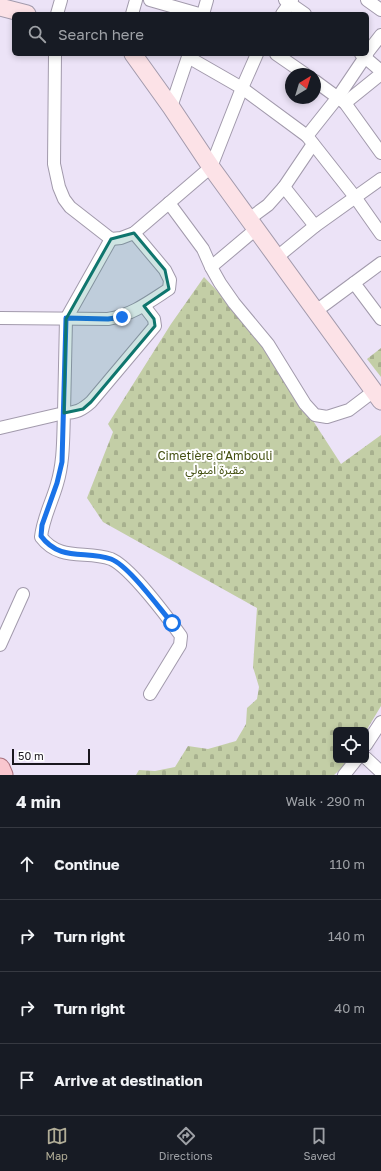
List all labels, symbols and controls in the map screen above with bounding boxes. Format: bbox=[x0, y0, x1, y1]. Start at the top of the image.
search box bbox=[12, 12, 369, 56]
icon: search bbox=[26, 23, 48, 45]
text: Search here bbox=[58, 25, 144, 43]
north arrow bbox=[285, 68, 321, 104]
route end bbox=[113, 308, 131, 326]
park label: Cimetière d'Ambouli مقبرة أمبولي bbox=[157, 448, 273, 480]
route start bbox=[163, 614, 181, 632]
map controls bbox=[333, 727, 369, 763]
button: locate bbox=[333, 727, 369, 763]
scale bar bbox=[12, 747, 90, 766]
text: 50 m bbox=[18, 749, 44, 762]
text: 4 min bbox=[16, 791, 61, 812]
text: Walk · 290 m bbox=[286, 793, 365, 809]
icon: ahead bbox=[16, 853, 38, 875]
text: Continue bbox=[54, 855, 120, 873]
text: 110 m bbox=[330, 856, 365, 872]
icon: right bbox=[16, 925, 38, 947]
text: Turn right bbox=[54, 927, 125, 945]
text: 140 m bbox=[328, 928, 365, 944]
icon: right bbox=[16, 997, 38, 1019]
text: Turn right bbox=[54, 999, 125, 1017]
text: 40 m bbox=[334, 1000, 365, 1016]
icon: arrive bbox=[16, 1069, 38, 1091]
text: Arrive at destination bbox=[54, 1071, 203, 1089]
tab: Map bbox=[45, 1125, 68, 1162]
tab: Directions bbox=[159, 1125, 213, 1162]
tab: Saved bbox=[303, 1125, 336, 1162]

